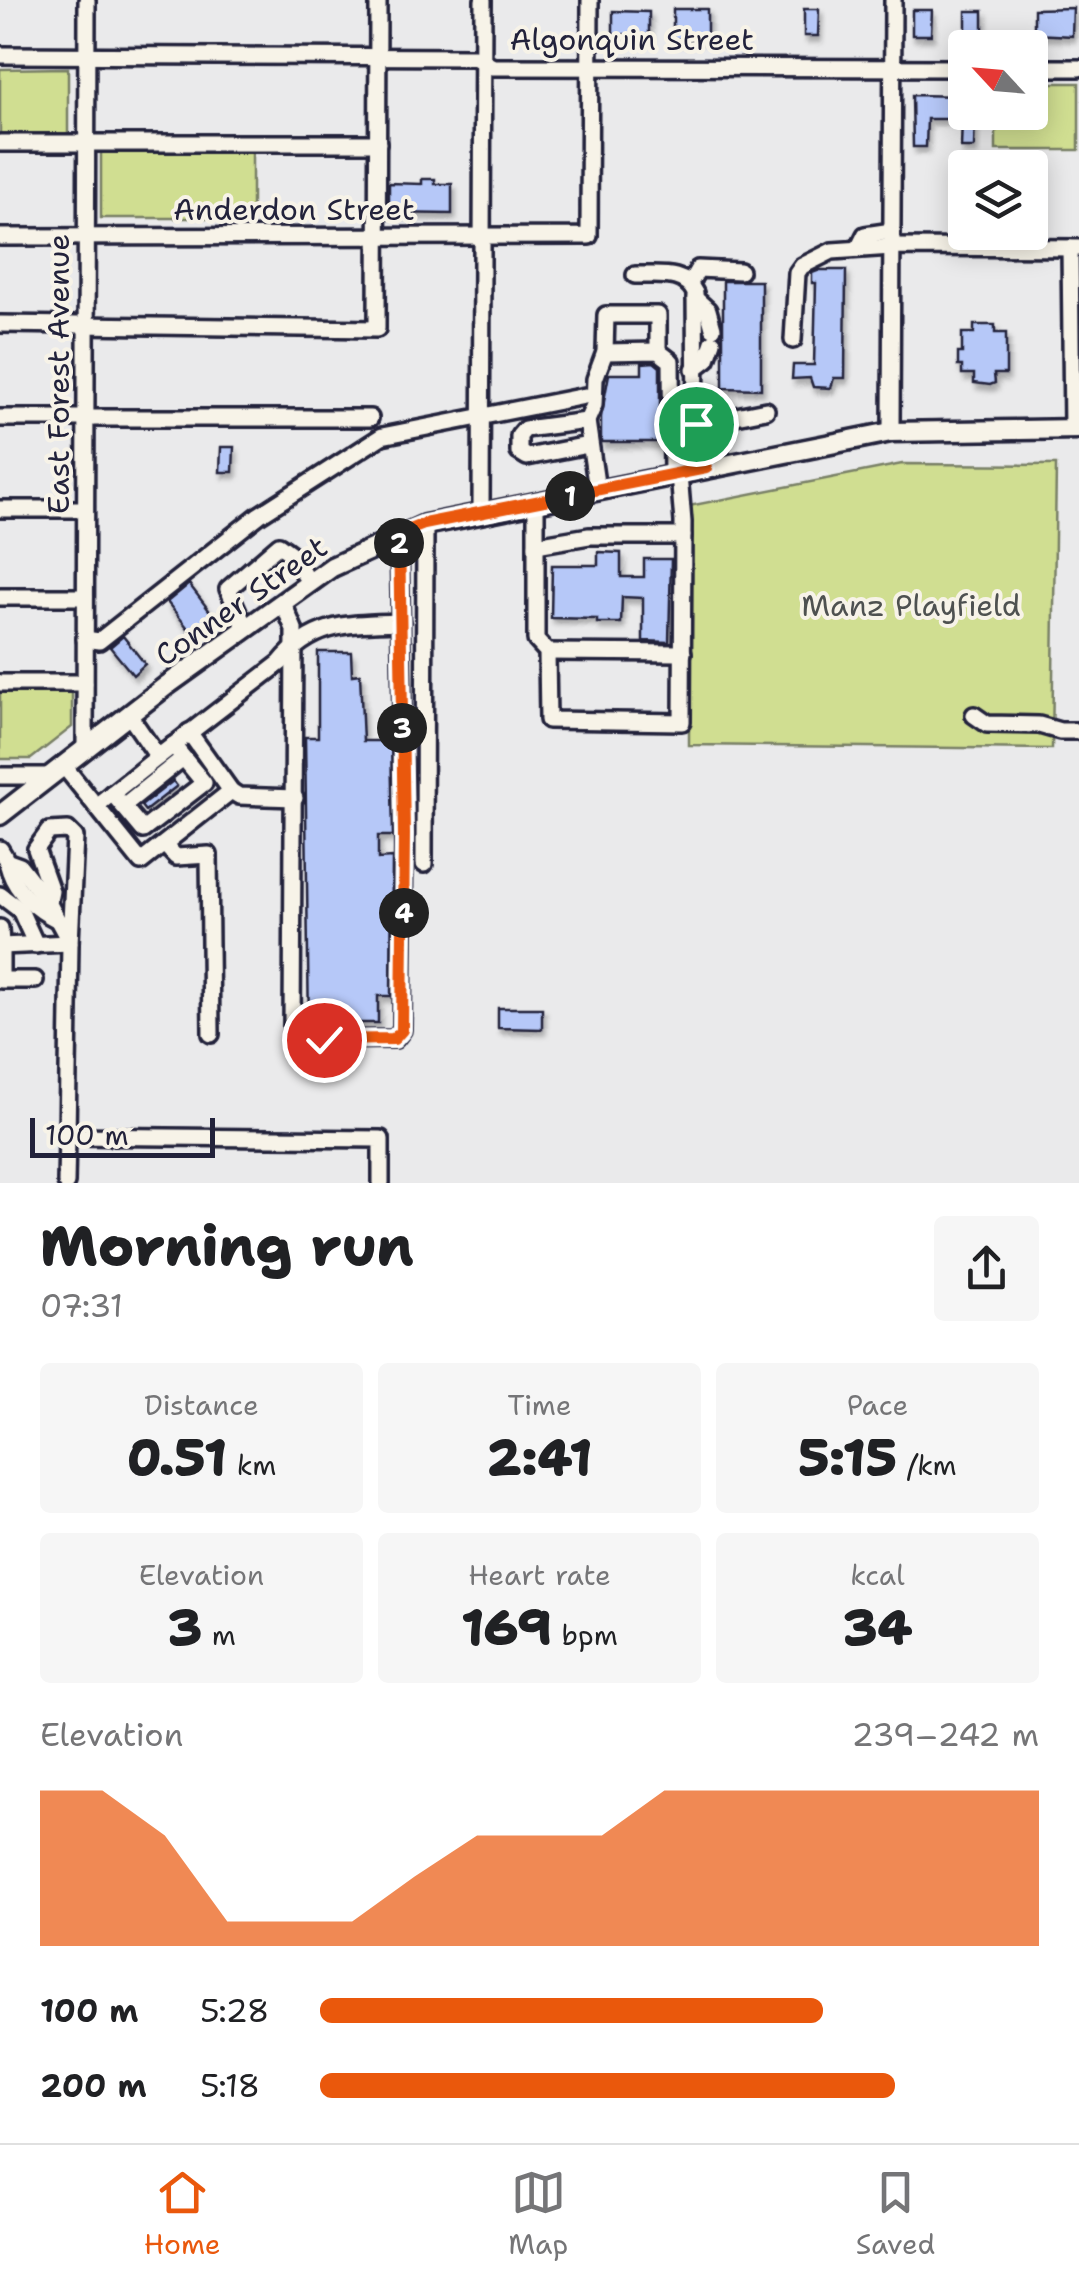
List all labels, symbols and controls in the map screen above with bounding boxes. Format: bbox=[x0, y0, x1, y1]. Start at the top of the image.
street label: Algonquin Street bbox=[510, 19, 754, 60]
north arrow bbox=[948, 30, 1048, 130]
map controls bbox=[948, 30, 1048, 250]
button: layers bbox=[948, 150, 1048, 250]
street label: Anderdon Street bbox=[173, 189, 415, 230]
street label: East Forest Avenue bbox=[38, 234, 79, 514]
pin bbox=[654, 382, 739, 467]
icon: arrive bbox=[669, 397, 724, 452]
pin: 1 bbox=[545, 471, 595, 521]
text: 1 bbox=[564, 477, 576, 515]
pin: 2 bbox=[374, 518, 424, 568]
text: 2 bbox=[389, 524, 409, 562]
street label: Conner Street bbox=[147, 526, 335, 676]
park label: Manz Playfield bbox=[801, 585, 1021, 626]
pin: 3 bbox=[377, 703, 427, 753]
text: 3 bbox=[392, 709, 412, 747]
pin: 4 bbox=[379, 888, 429, 938]
text: 4 bbox=[394, 894, 414, 932]
pin bbox=[282, 998, 367, 1083]
icon: check bbox=[297, 1013, 352, 1068]
scale bar bbox=[30, 1113, 215, 1158]
text: 100 m bbox=[45, 1116, 129, 1154]
text: Morning run bbox=[40, 1209, 414, 1283]
button: share bbox=[934, 1216, 1039, 1321]
text: 07:31 bbox=[40, 1284, 123, 1327]
text: Distance bbox=[144, 1386, 259, 1424]
text: Time bbox=[507, 1386, 572, 1424]
text: Pace bbox=[847, 1386, 908, 1424]
text: 0.51 bbox=[127, 1424, 227, 1491]
text: 2:41 bbox=[487, 1424, 592, 1491]
text: 5:15 bbox=[798, 1424, 897, 1491]
text: km bbox=[227, 1446, 276, 1484]
text: /km bbox=[897, 1446, 957, 1484]
text: Elevation bbox=[139, 1556, 264, 1594]
text: Heart rate bbox=[468, 1556, 611, 1594]
text: kcal bbox=[850, 1556, 905, 1594]
text: 3 bbox=[167, 1594, 202, 1661]
text: 169 bbox=[461, 1594, 552, 1661]
text: 34 bbox=[843, 1594, 913, 1661]
text: m bbox=[202, 1616, 236, 1654]
text: bpm bbox=[552, 1616, 618, 1654]
text: Elevation bbox=[40, 1713, 183, 1756]
text: 239–242 m bbox=[851, 1713, 1039, 1756]
text: 100 m bbox=[40, 1989, 139, 2032]
text: 5:28 bbox=[200, 1989, 269, 2032]
text: 200 m bbox=[40, 2064, 147, 2107]
text: 5:18 bbox=[200, 2064, 260, 2107]
tab: Home bbox=[144, 2165, 221, 2263]
tab: Map bbox=[508, 2165, 568, 2263]
tab: Saved bbox=[856, 2165, 935, 2263]

